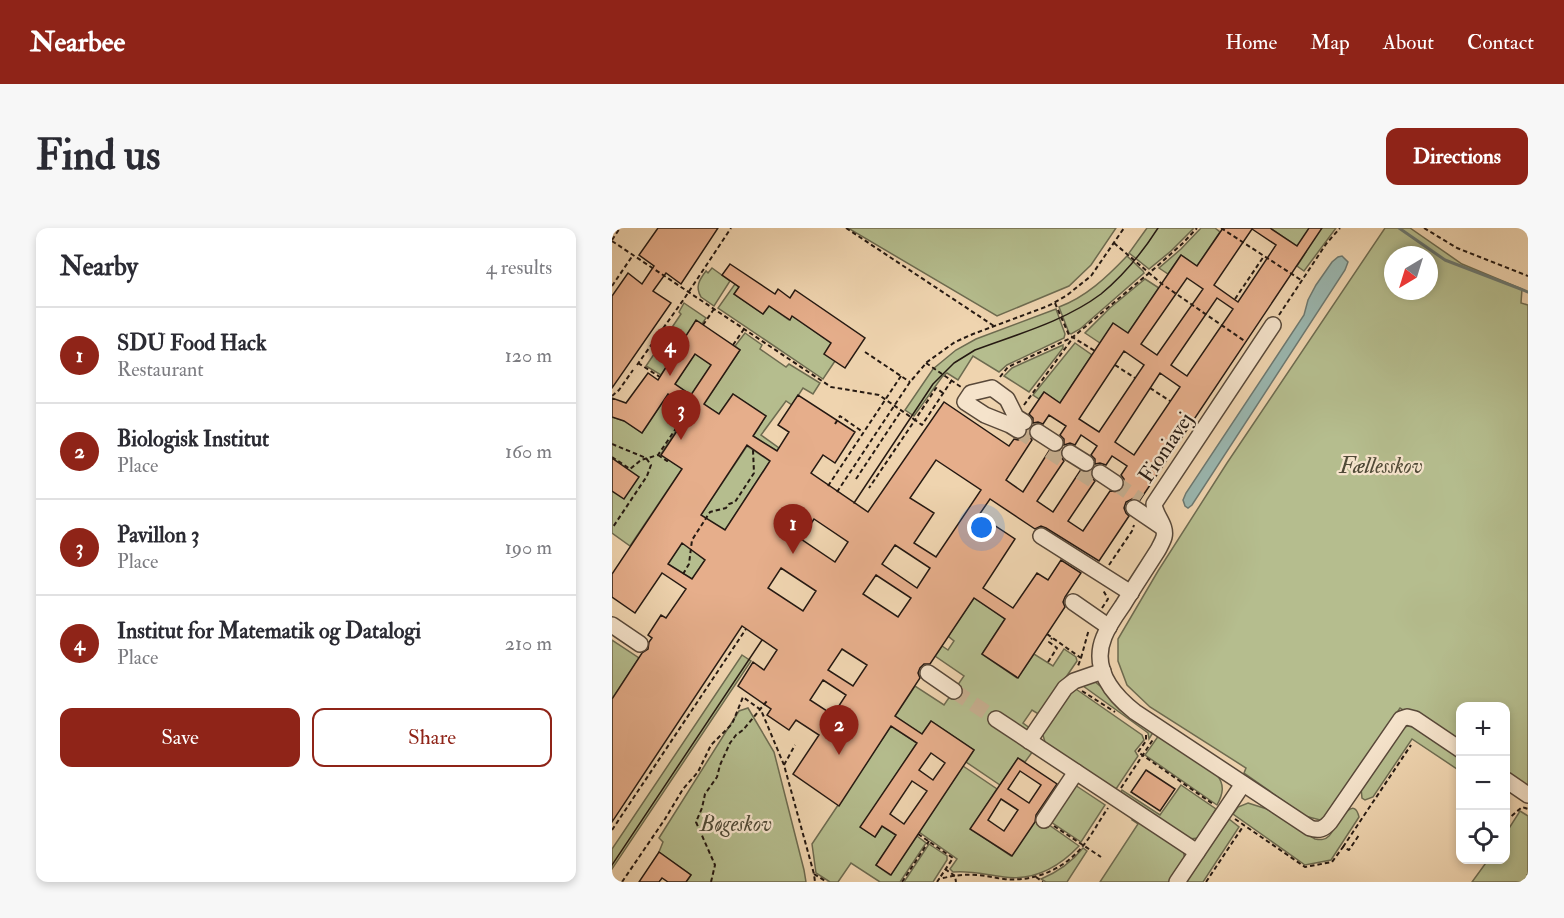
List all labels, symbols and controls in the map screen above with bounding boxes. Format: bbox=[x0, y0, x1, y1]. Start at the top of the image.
text: Nearbee bbox=[30, 25, 125, 60]
text: Home bbox=[1225, 29, 1277, 56]
text: Map bbox=[1310, 29, 1350, 56]
text: About bbox=[1383, 29, 1434, 56]
text: Contact bbox=[1467, 29, 1534, 56]
button: Directions bbox=[1386, 128, 1528, 185]
text: Find us bbox=[36, 130, 160, 182]
north arrow bbox=[1384, 246, 1438, 300]
text: Nearby bbox=[60, 251, 138, 283]
text: 4 results bbox=[486, 255, 552, 280]
pin: 4 bbox=[650, 326, 690, 376]
text: SDU Food Hack bbox=[117, 329, 266, 357]
text: 1 bbox=[76, 343, 83, 368]
text: 120 m bbox=[505, 343, 552, 368]
text: Restaurant bbox=[117, 357, 204, 382]
pin: 3 bbox=[662, 390, 700, 440]
street label: Fioniavej bbox=[1132, 407, 1200, 488]
text: Biologisk Institut bbox=[117, 425, 269, 453]
text: 2 bbox=[74, 439, 85, 464]
text: 160 m bbox=[505, 439, 552, 464]
park label: Fællesskov bbox=[1338, 452, 1423, 480]
text: Place bbox=[117, 453, 158, 478]
pin: 1 bbox=[774, 504, 813, 554]
your location bbox=[967, 513, 996, 542]
text: Pavillon 3 bbox=[117, 521, 200, 549]
text: 3 bbox=[76, 535, 83, 560]
text: 190 m bbox=[505, 535, 552, 560]
text: Place bbox=[117, 549, 158, 574]
text: Institut for Matematik og Datalogi bbox=[117, 617, 421, 645]
text: 4 bbox=[74, 631, 85, 656]
text: 210 m bbox=[505, 631, 552, 656]
text: Place bbox=[117, 645, 158, 670]
map controls bbox=[1456, 702, 1510, 864]
button: + bbox=[1456, 702, 1510, 756]
pin: 2 bbox=[820, 706, 858, 755]
button: Save bbox=[60, 708, 300, 767]
button: Share bbox=[312, 708, 552, 767]
button: − bbox=[1456, 756, 1510, 810]
park label: Bøgeskov bbox=[699, 810, 772, 838]
button: locate bbox=[1456, 810, 1510, 864]

